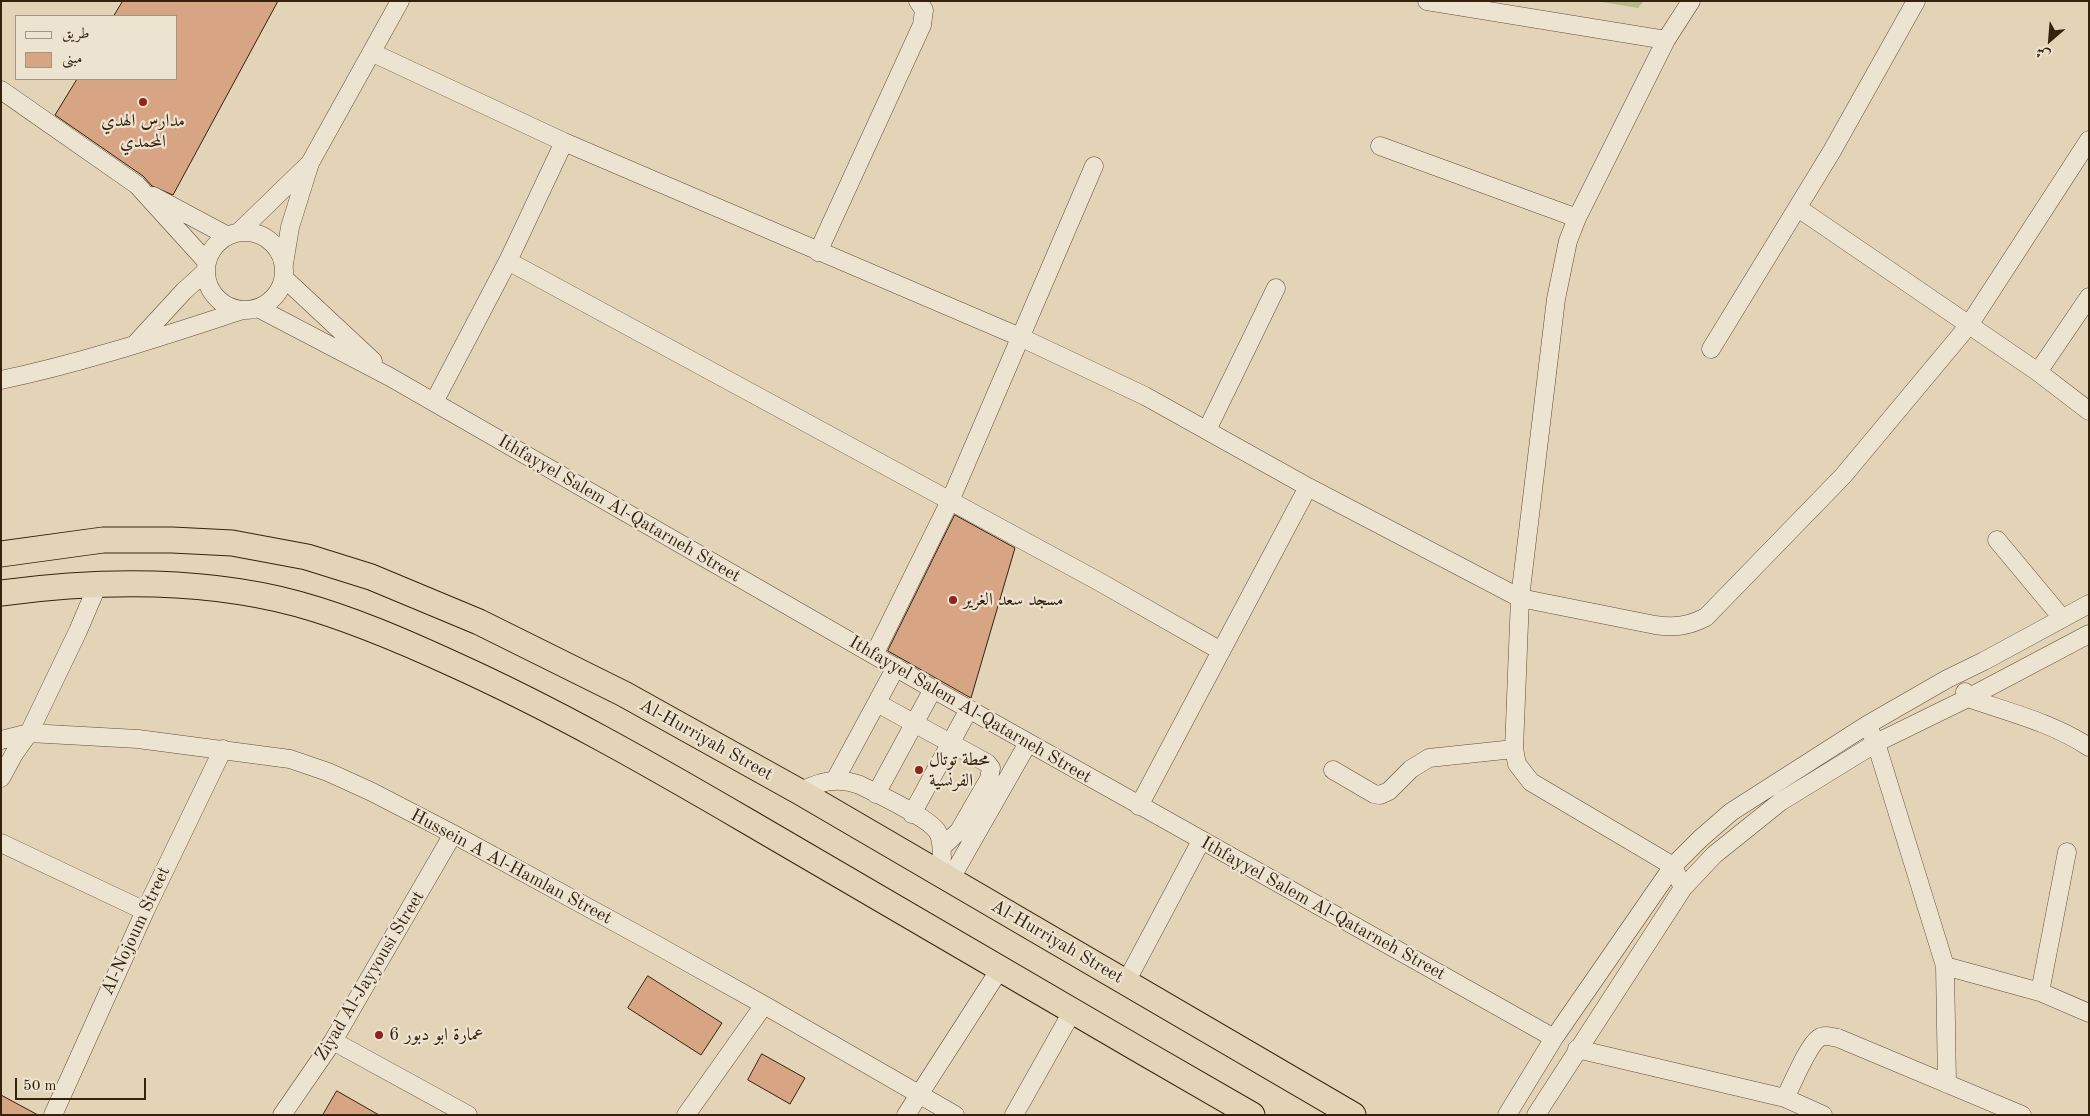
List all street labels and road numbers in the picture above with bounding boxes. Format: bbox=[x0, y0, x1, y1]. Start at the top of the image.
street label: Ithfayyel Salem Al-Qatarneh Street bbox=[494, 431, 744, 587]
street label: Ithfayyel Salem Al-Qatarneh Street bbox=[845, 632, 1095, 788]
street label: Al-Hurriyah Street bbox=[636, 694, 776, 786]
street label: Hussein A Al-Hamlan Street bbox=[407, 805, 615, 929]
street label: Ithfayyel Salem Al-Qatarneh Street bbox=[1197, 833, 1449, 985]
street label: Al-Nojoum Street bbox=[97, 863, 175, 999]
street label: Ziyad Al-Jayyousi Street bbox=[311, 887, 429, 1065]
street label: Al-Hurriyah Street bbox=[987, 895, 1127, 989]

